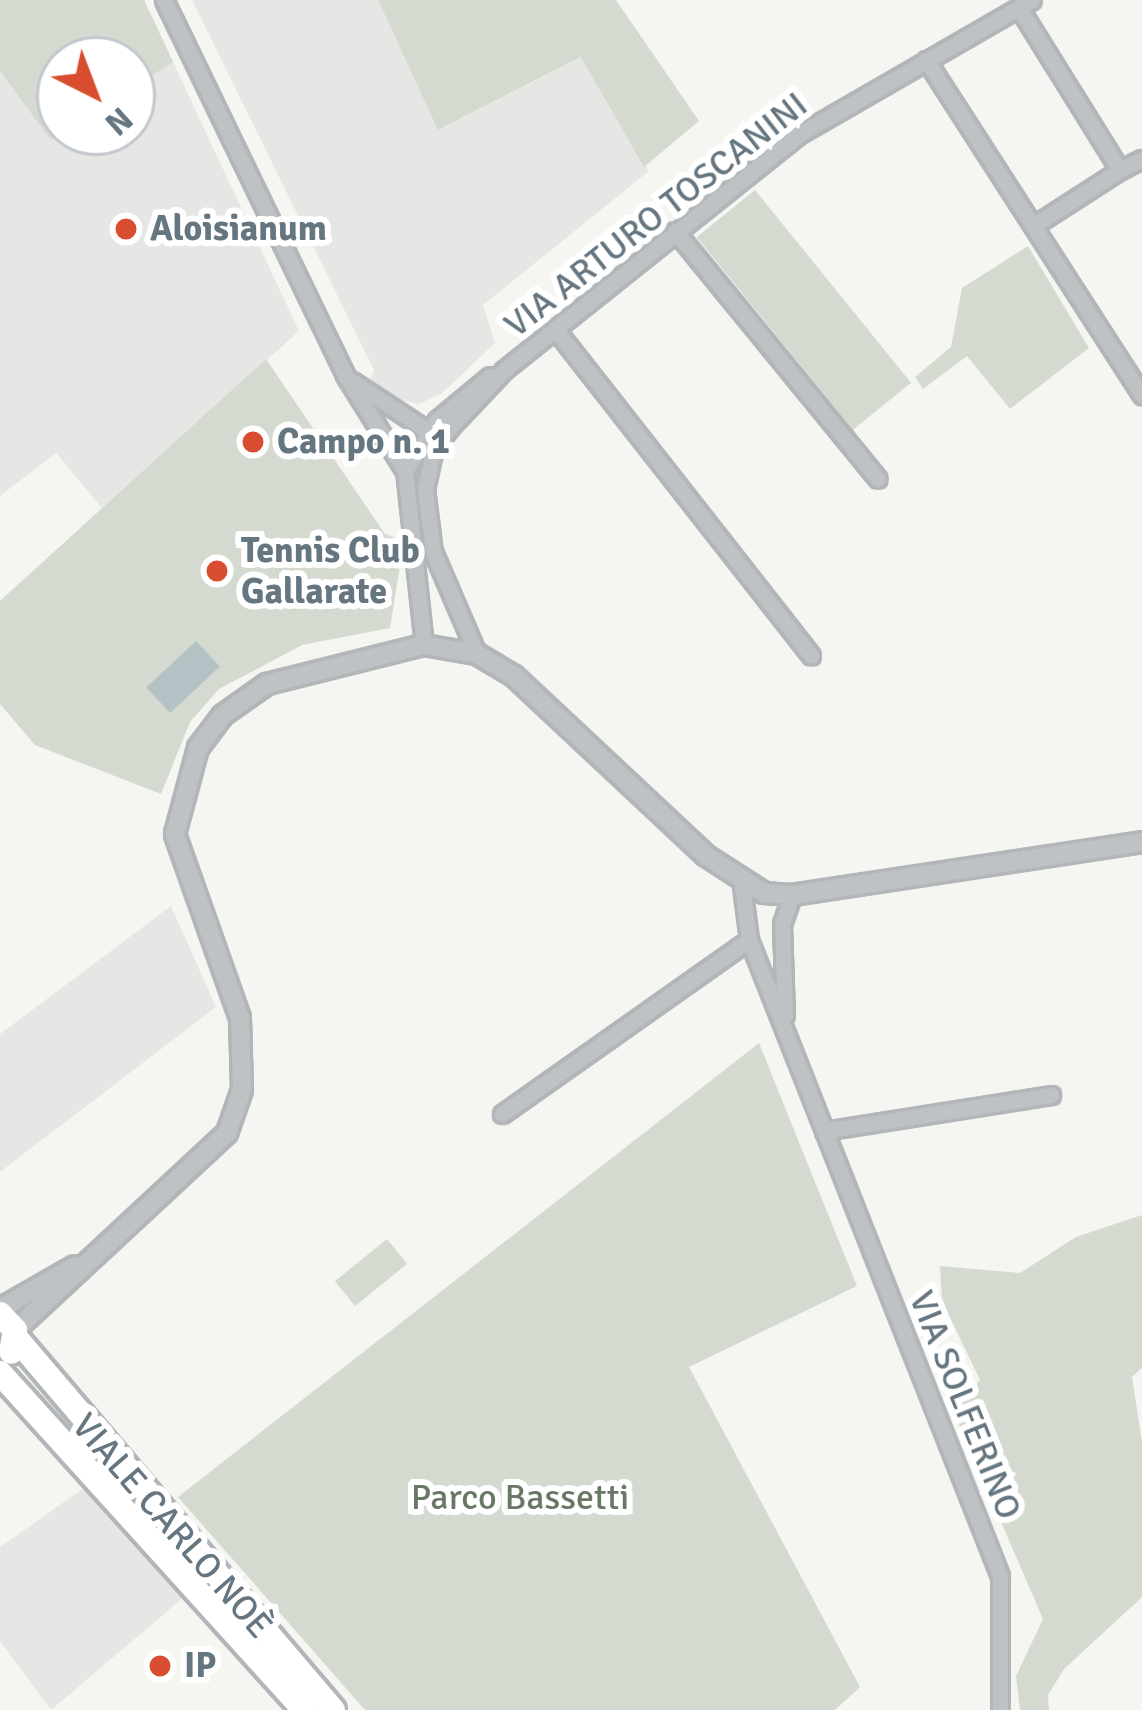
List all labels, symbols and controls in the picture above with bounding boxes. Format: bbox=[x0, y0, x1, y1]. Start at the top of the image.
north arrow bbox=[36, 36, 156, 156]
street label: VIA ARTURO TOSCANINI bbox=[496, 83, 816, 347]
text: N bbox=[96, 98, 141, 144]
place label: Aloisianum bbox=[150, 207, 327, 251]
marker: Aloisianum bbox=[113, 216, 139, 242]
place label: Campo n. 1 bbox=[277, 420, 450, 464]
marker: Campo n. 1 bbox=[240, 429, 266, 455]
place label: Tennis Club Gallarate bbox=[241, 528, 420, 613]
marker: Tennis Club Gallarate bbox=[204, 558, 230, 584]
street label: VIA SOLFERINO bbox=[900, 1284, 1030, 1526]
street label: VIALE CARLO NOÈ bbox=[63, 1405, 281, 1647]
park label: Parco Bassetti bbox=[411, 1476, 629, 1520]
place label: IP bbox=[184, 1644, 217, 1688]
marker: IP bbox=[147, 1653, 173, 1679]

